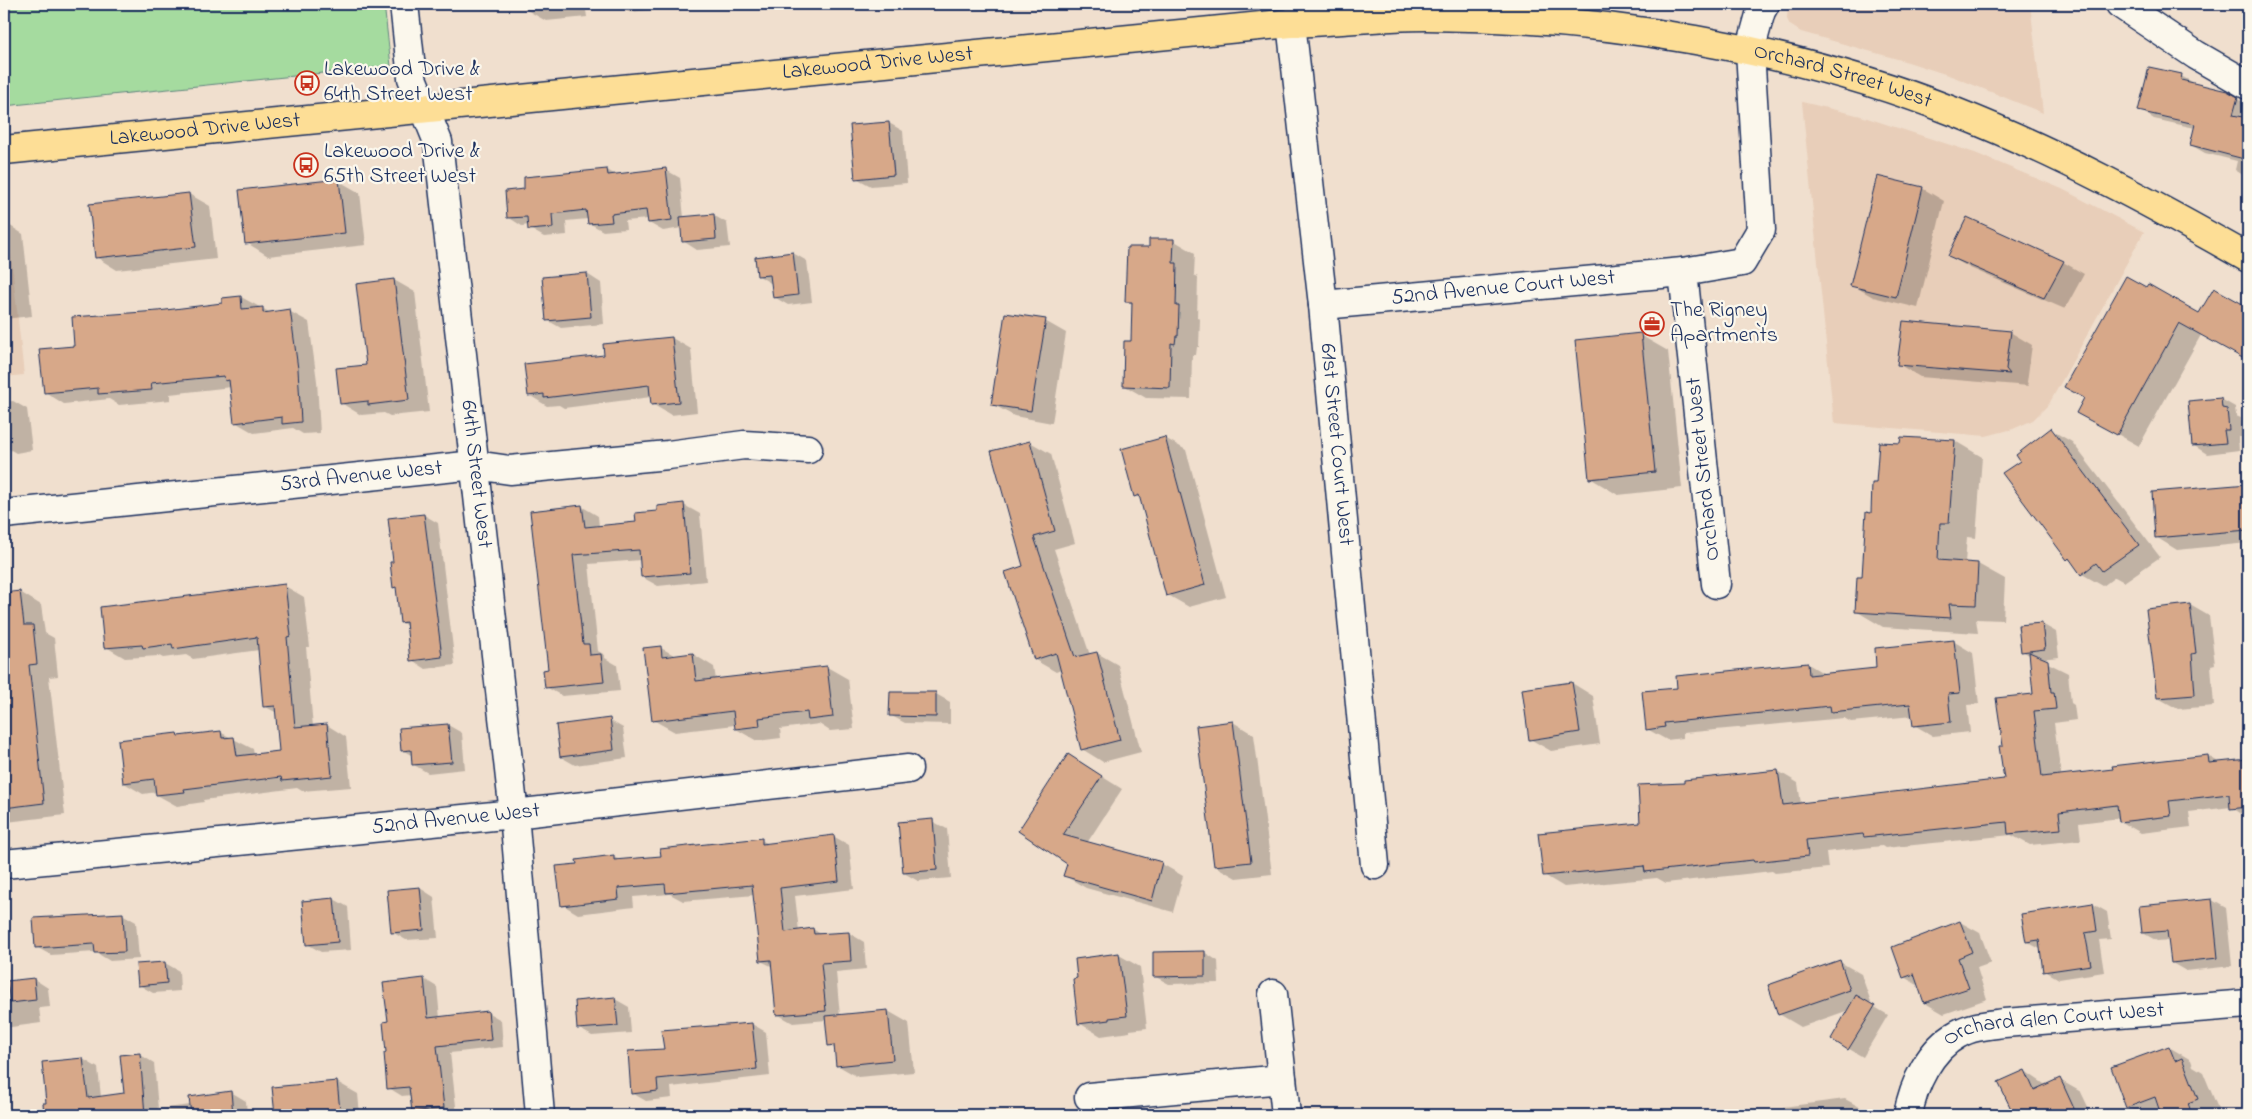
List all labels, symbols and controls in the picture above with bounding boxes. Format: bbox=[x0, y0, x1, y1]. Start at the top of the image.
street label: Orchard Street West bbox=[1750, 36, 1937, 118]
street label: Lakewood Drive West bbox=[781, 38, 975, 89]
place label: Lakewood Drive & 64th Street West bbox=[324, 54, 480, 111]
bus stop icon: Lakewood Drive & 64th Street West bbox=[294, 70, 320, 96]
street label: Lakewood Drive West bbox=[108, 105, 303, 155]
place label: Lakewood Drive & 65th Street West bbox=[324, 136, 480, 193]
bus stop icon: Lakewood Drive & 65th Street West bbox=[293, 152, 319, 178]
street label: 52nd Avenue Court West bbox=[1390, 262, 1617, 315]
place label: The Rigney Apartments bbox=[1670, 295, 1778, 352]
office icon: The Rigney Apartments bbox=[1639, 311, 1665, 337]
street label: 61st Street Court West bbox=[1311, 342, 1361, 548]
street label: Orchard Street West bbox=[1678, 375, 1730, 562]
street label: 64th Street West bbox=[451, 399, 500, 551]
street label: 53rd Avenue West bbox=[278, 452, 445, 501]
street label: 52nd Avenue West bbox=[370, 795, 542, 844]
street label: Orchard Glen Court West bbox=[1936, 995, 2166, 1055]

